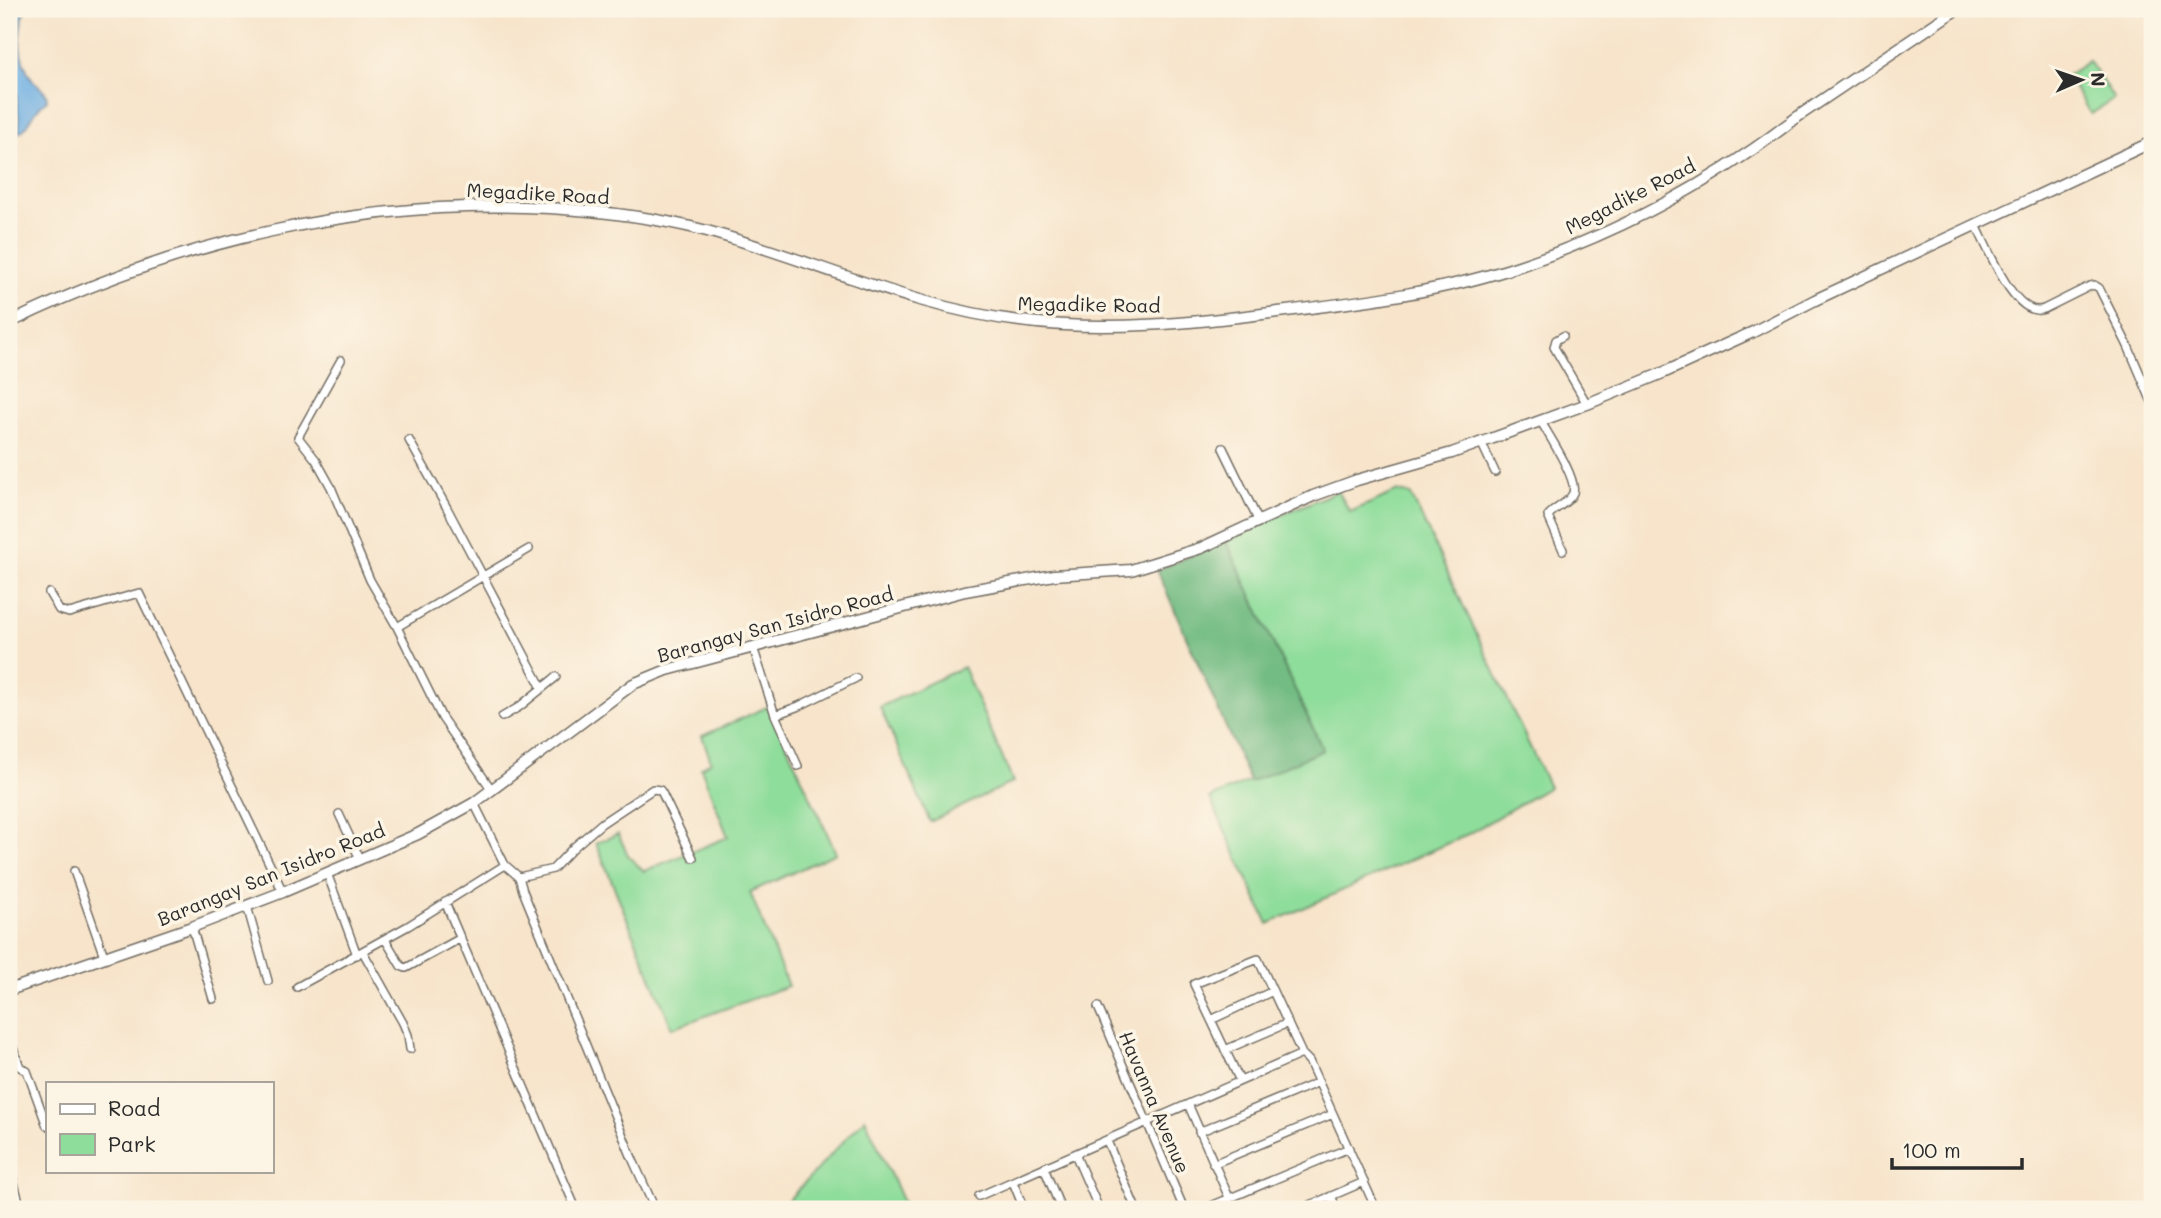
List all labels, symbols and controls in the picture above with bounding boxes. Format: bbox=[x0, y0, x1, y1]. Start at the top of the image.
north arrow bbox=[2046, 46, 2116, 116]
text: N bbox=[2086, 72, 2111, 87]
street label: Megadike Road bbox=[1561, 152, 1699, 240]
street label: Megadike Road bbox=[466, 177, 610, 209]
street label: Megadike Road bbox=[1017, 290, 1161, 318]
street label: Barangay San Isidro Road bbox=[654, 580, 896, 668]
street label: Barangay San Isidro Road bbox=[154, 817, 388, 931]
street label: Havanna Avenue bbox=[1114, 1027, 1196, 1177]
legend bbox=[46, 1082, 273, 1172]
text: Road bbox=[108, 1094, 160, 1121]
scale bar bbox=[1892, 1127, 2021, 1171]
text: Park bbox=[108, 1130, 156, 1157]
text: 100 m bbox=[1902, 1136, 1961, 1163]

